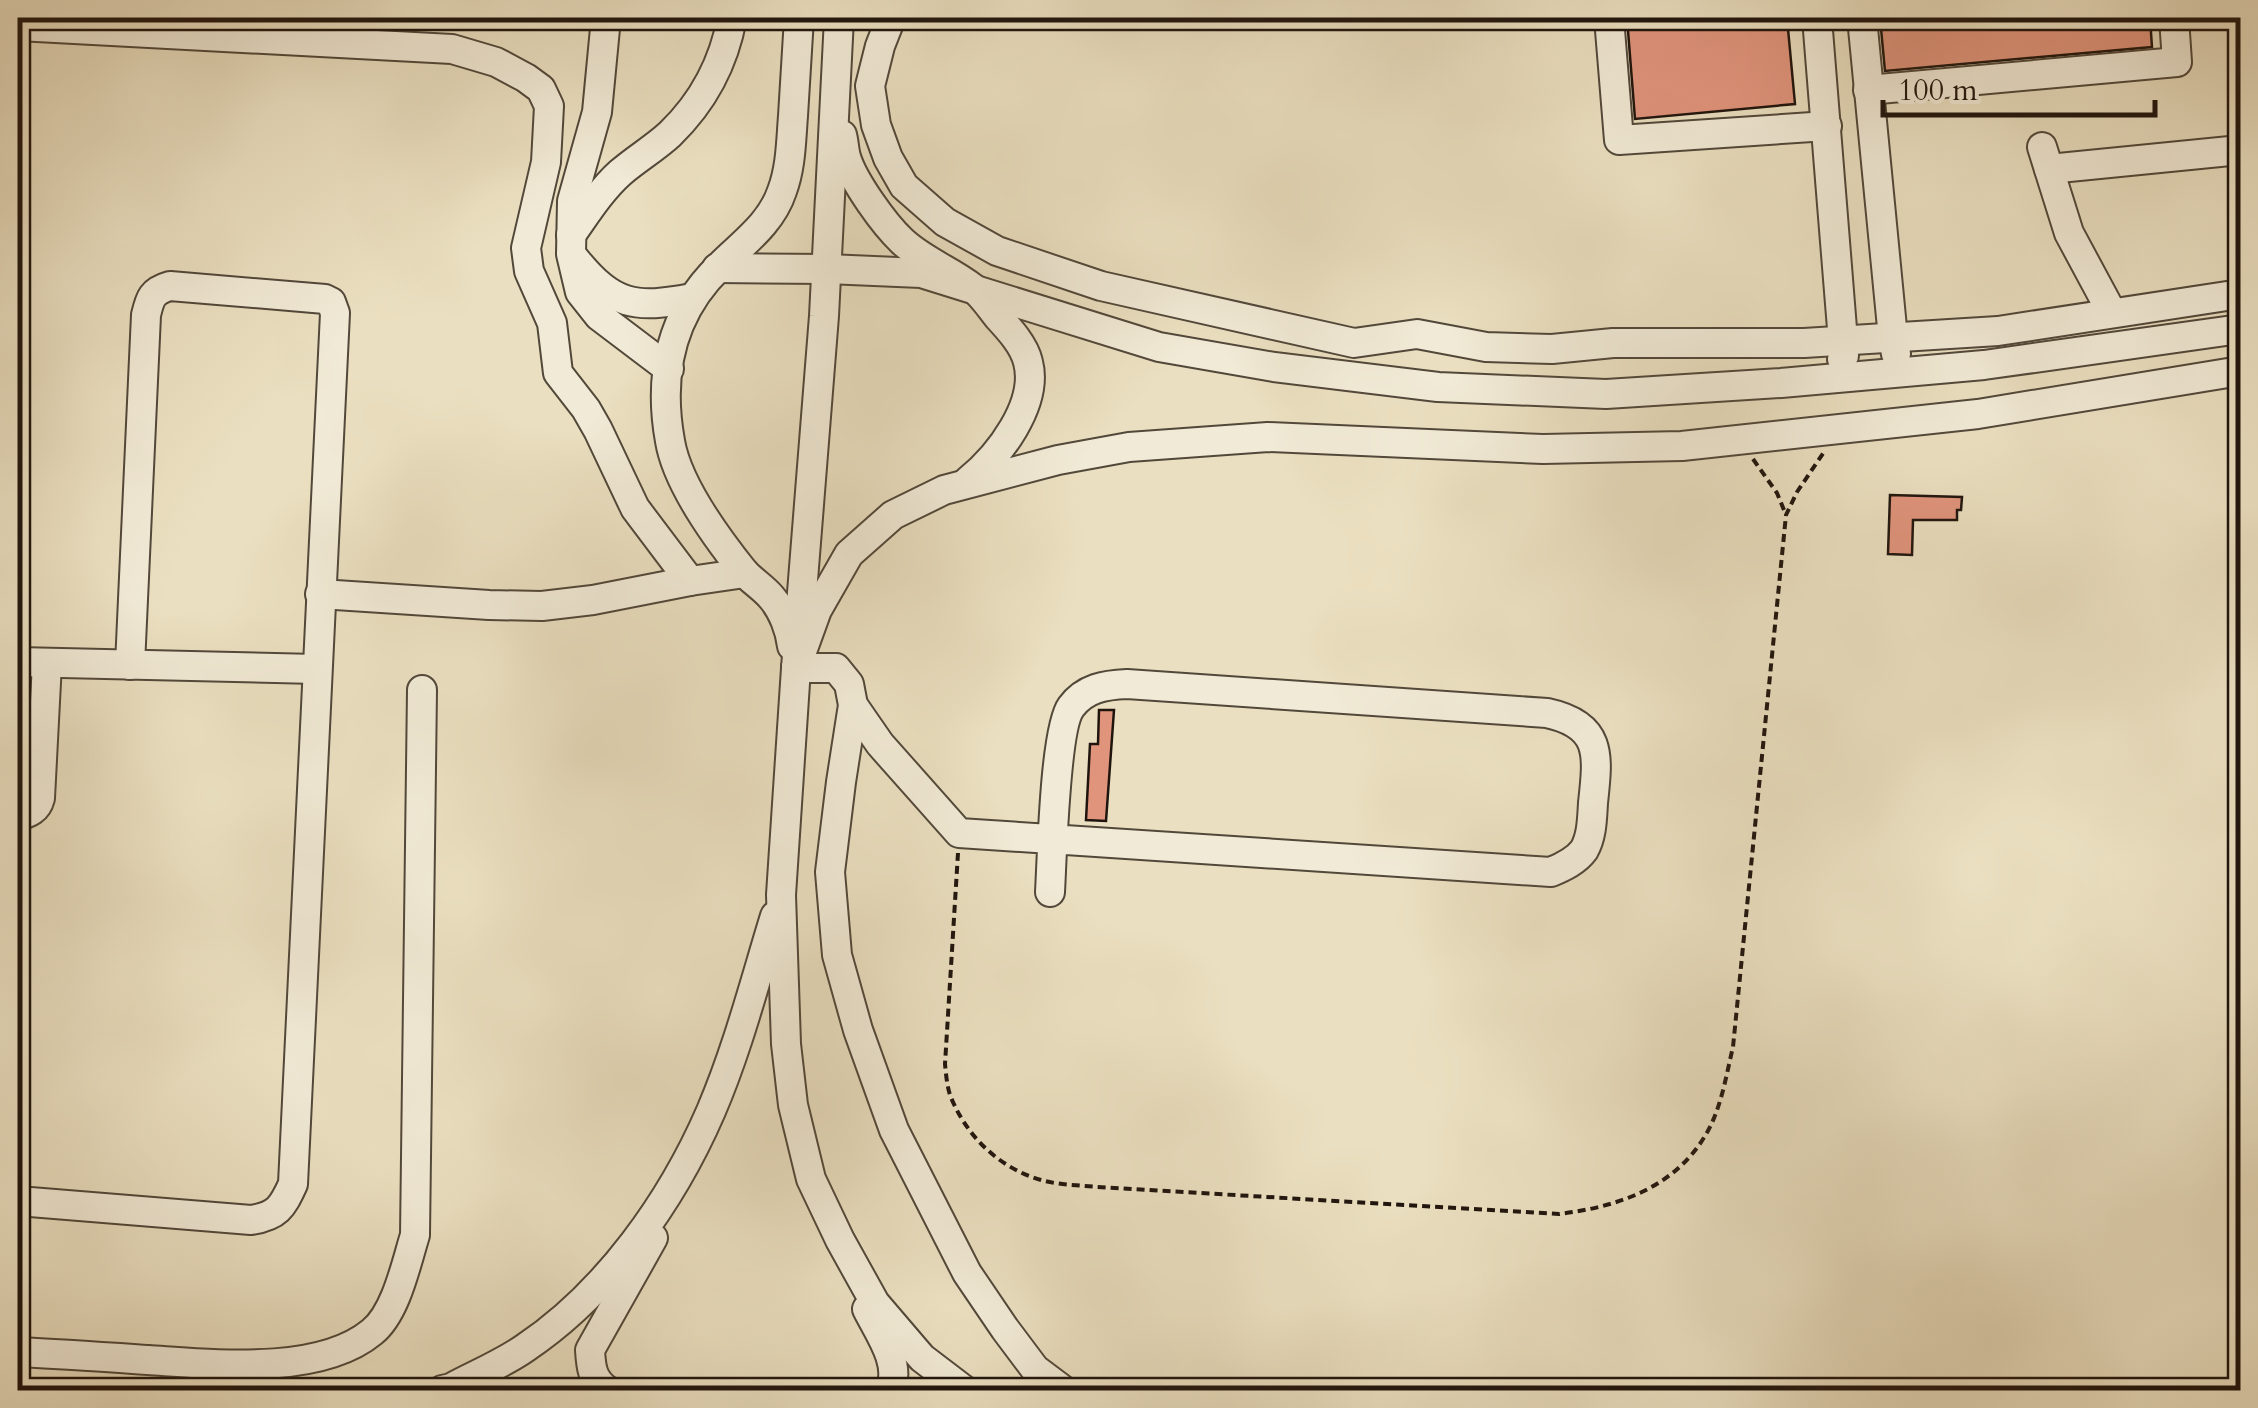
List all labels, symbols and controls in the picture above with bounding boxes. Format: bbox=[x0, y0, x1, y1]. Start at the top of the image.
scale bar bbox=[1883, 55, 2156, 117]
text: 100 m bbox=[1898, 70, 1978, 111]

